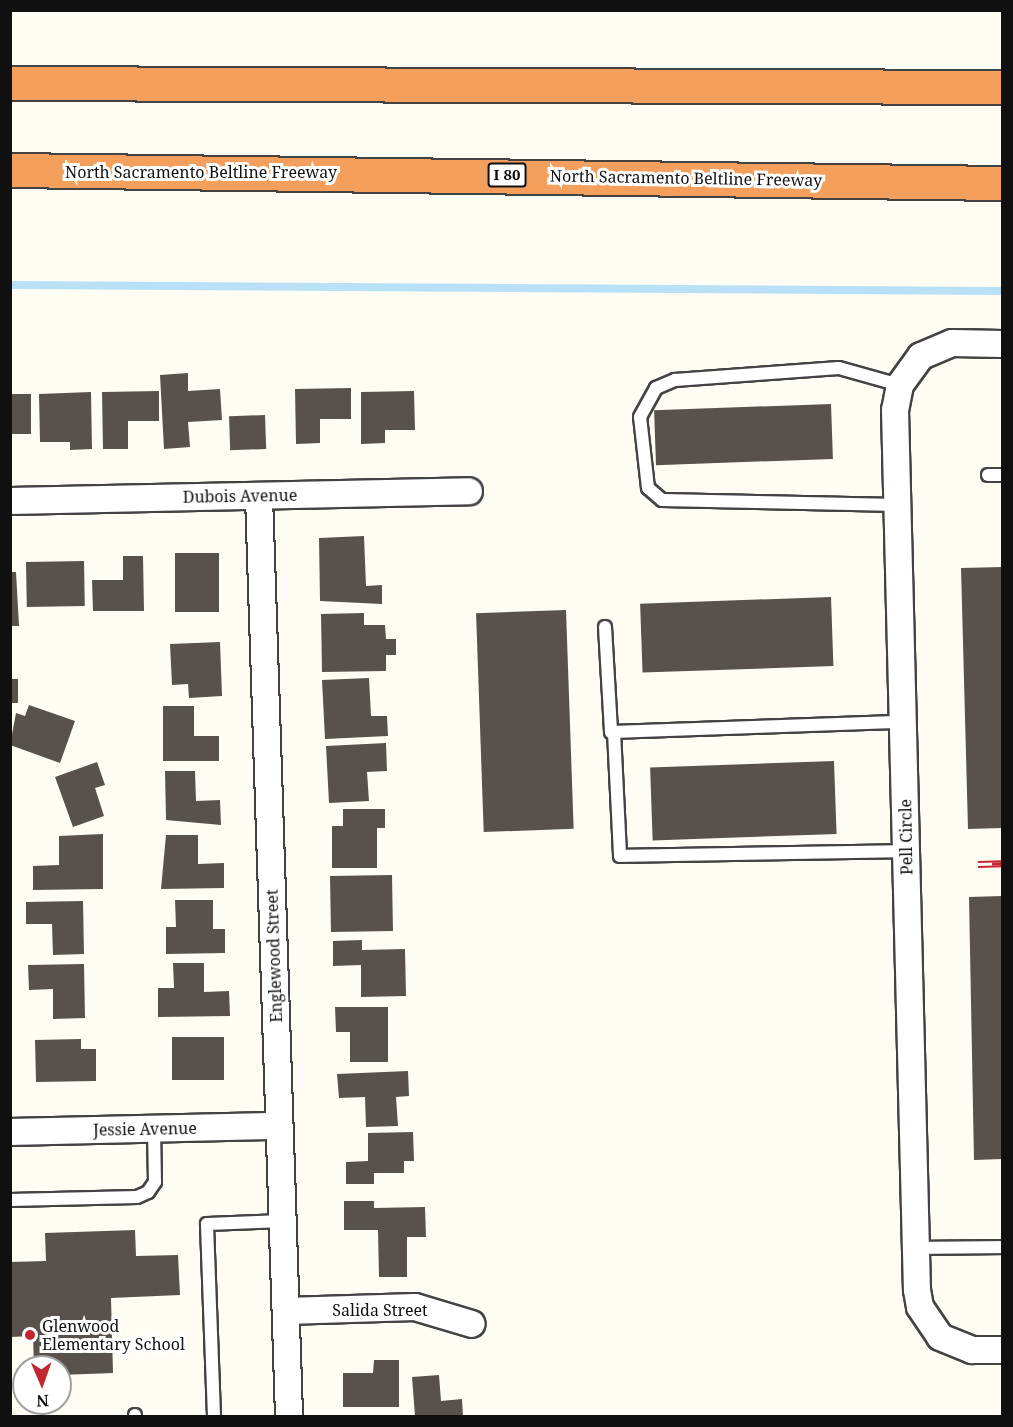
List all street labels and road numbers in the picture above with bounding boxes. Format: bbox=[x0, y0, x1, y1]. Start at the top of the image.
street label: North Sacramento Beltline Freeway bbox=[65, 162, 337, 182]
road number: I 80 bbox=[488, 163, 526, 187]
street label: North Sacramento Beltline Freeway bbox=[550, 166, 822, 190]
street label: Dubois Avenue bbox=[183, 485, 297, 507]
street label: Pell Circle bbox=[896, 799, 916, 875]
street label: Englewood Street bbox=[262, 889, 286, 1023]
street label: Jessie Avenue bbox=[93, 1118, 197, 1140]
street label: Salida Street bbox=[332, 1300, 428, 1320]

